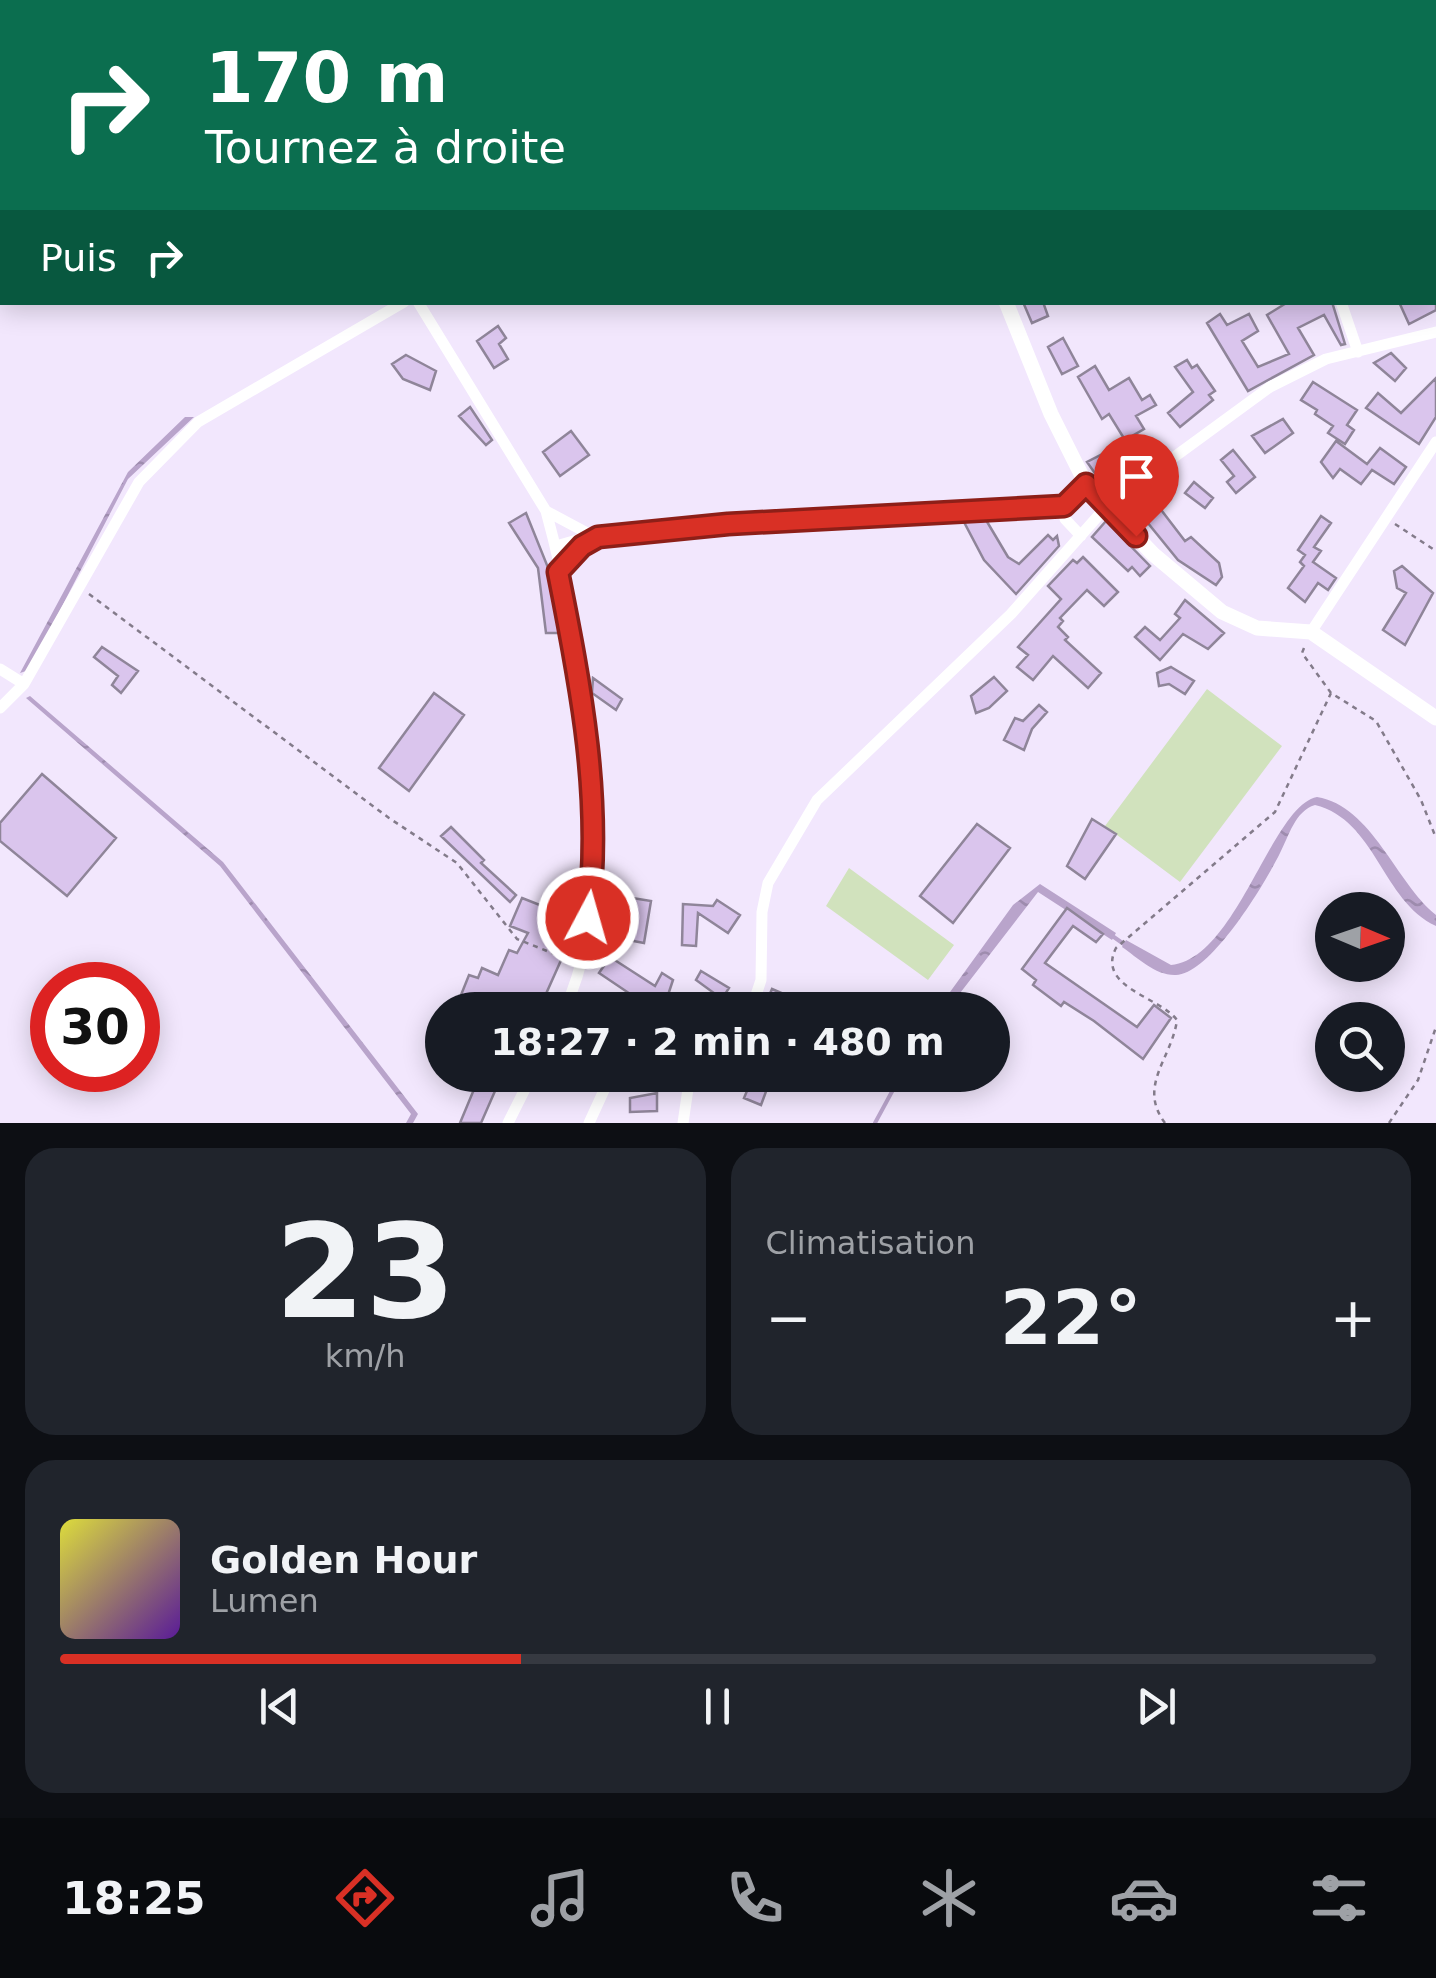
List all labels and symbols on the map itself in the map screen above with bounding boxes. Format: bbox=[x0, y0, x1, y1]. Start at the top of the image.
pin bbox=[1094, 434, 1179, 537]
position arrow bbox=[536, 866, 640, 970]
north arrow bbox=[1315, 892, 1405, 982]
speed limit sign: 30 bbox=[30, 962, 160, 1092]

